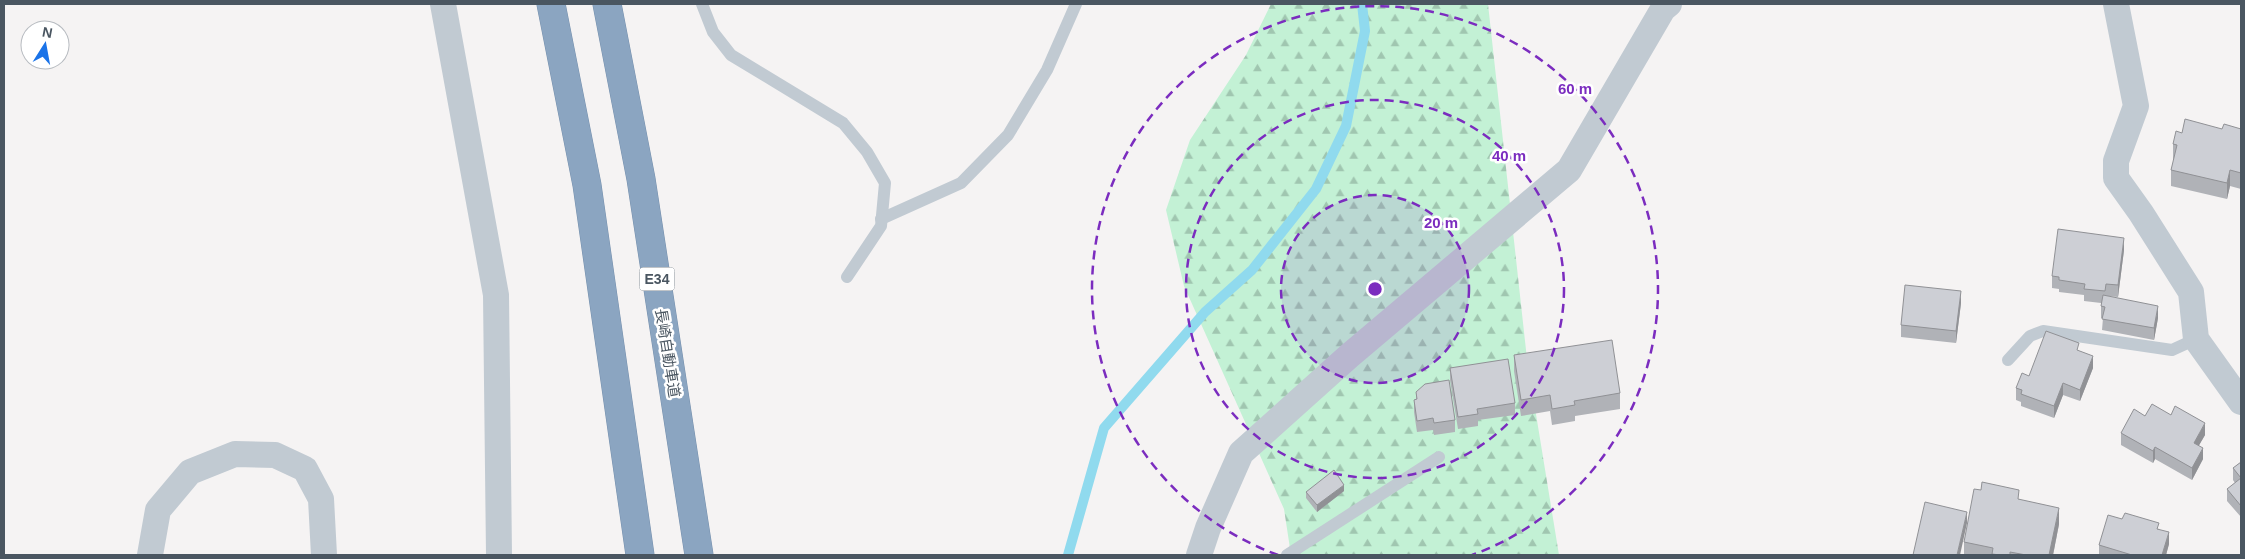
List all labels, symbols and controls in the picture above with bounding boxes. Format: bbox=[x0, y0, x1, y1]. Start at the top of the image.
north arrow bbox=[20, 20, 70, 70]
text: N bbox=[41, 23, 54, 41]
text: 60 m bbox=[1558, 80, 1592, 97]
text: 40 m bbox=[1492, 147, 1526, 164]
text: 20 m bbox=[1424, 214, 1458, 231]
road number: E34 bbox=[640, 268, 674, 290]
centre of rings bbox=[1366, 280, 1384, 298]
street label: 長崎自動車道 bbox=[653, 307, 683, 399]

